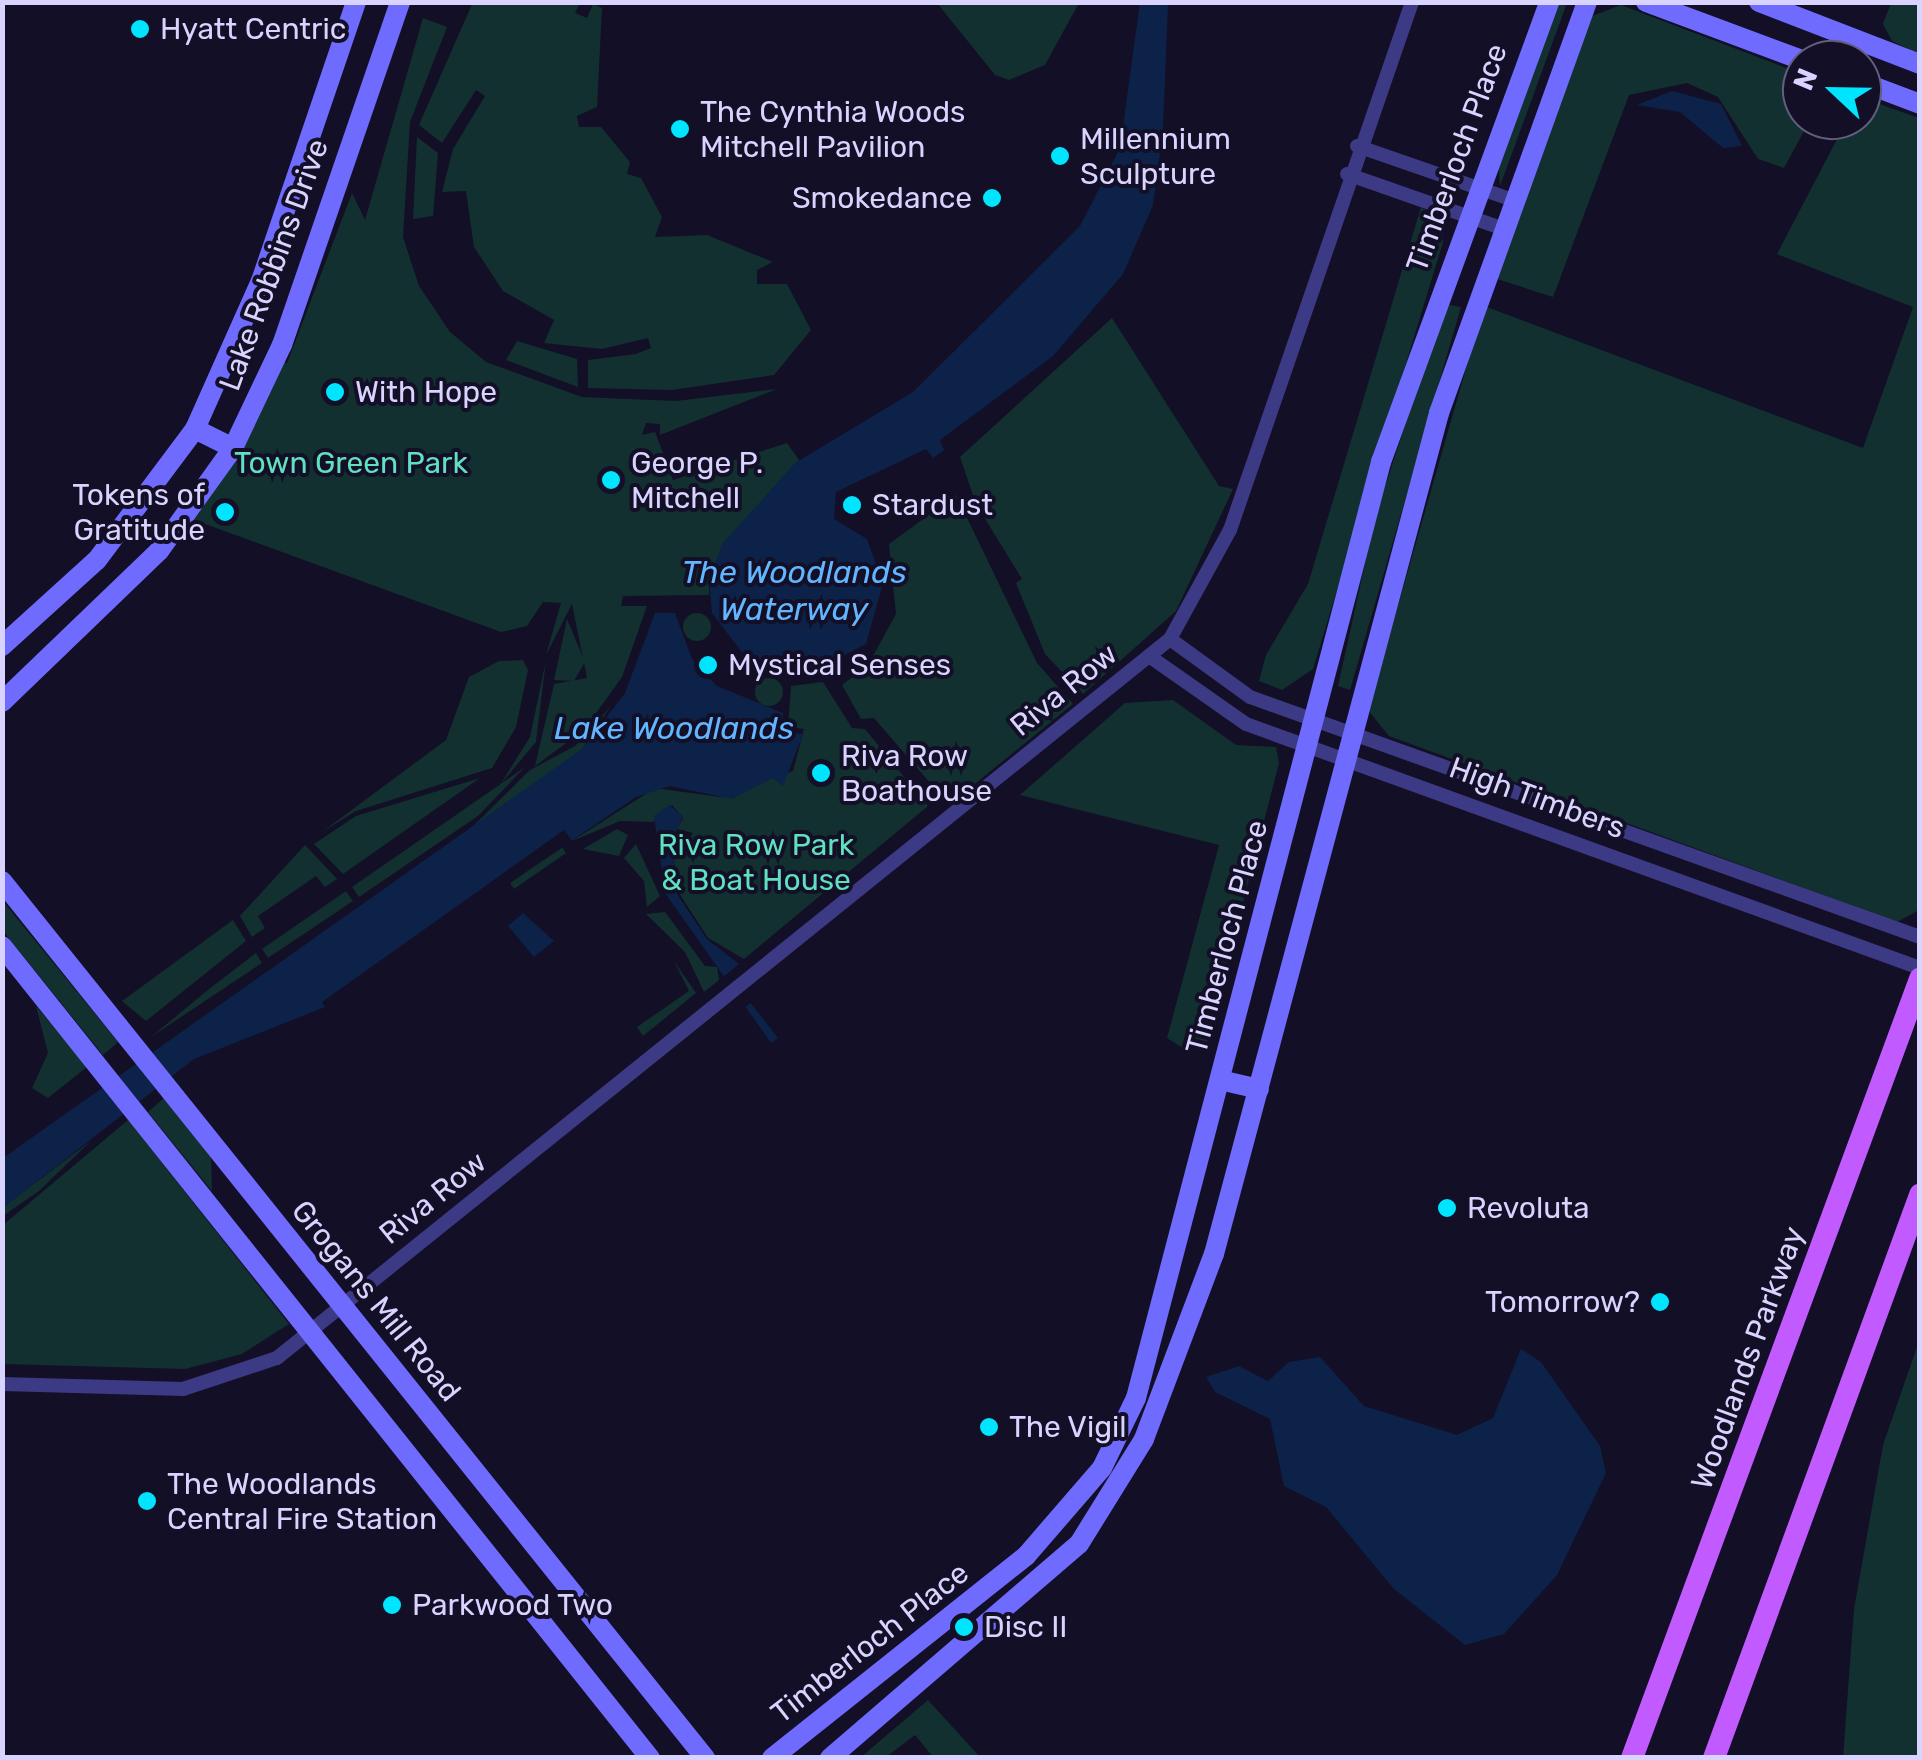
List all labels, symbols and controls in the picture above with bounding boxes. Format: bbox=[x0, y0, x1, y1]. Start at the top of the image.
place label: Hyatt Centric bbox=[160, 11, 346, 47]
marker: Hyatt Centric bbox=[129, 18, 151, 40]
street label: Timberloch Place bbox=[1399, 39, 1515, 277]
north arrow bbox=[1782, 40, 1882, 140]
text: N bbox=[1787, 64, 1825, 95]
place label: The Cynthia Woods Mitchell Pavilion bbox=[700, 94, 966, 164]
marker: The Cynthia Woods Mitchell Pavilion bbox=[669, 118, 691, 140]
place label: Millennium Sculpture bbox=[1080, 121, 1231, 192]
street label: Lake Robbins Drive bbox=[212, 134, 336, 396]
marker: Millennium Sculpture bbox=[1049, 145, 1071, 167]
place label: Smokedance bbox=[792, 180, 972, 216]
marker: Smokedance bbox=[981, 187, 1003, 209]
place label: With Hope bbox=[355, 374, 497, 410]
marker: With Hope bbox=[324, 381, 346, 403]
park label: Town Green Park bbox=[234, 445, 468, 481]
place label: George P. Mitchell bbox=[631, 445, 763, 516]
marker: George P. Mitchell bbox=[600, 469, 622, 491]
place label: Tokens of Gratitude bbox=[72, 477, 205, 548]
place label: Stardust bbox=[872, 487, 993, 523]
marker: Stardust bbox=[841, 494, 863, 516]
marker: Tokens of Gratitude bbox=[214, 501, 236, 523]
water label: The Woodlands Waterway bbox=[682, 554, 906, 629]
street label: Riva Row bbox=[1003, 636, 1125, 744]
place label: Mystical Senses bbox=[728, 647, 951, 683]
marker: Mystical Senses bbox=[697, 654, 719, 676]
water label: Lake Woodlands bbox=[554, 709, 794, 747]
place label: Riva Row Boathouse bbox=[841, 738, 992, 808]
street label: High Timbers bbox=[1444, 749, 1630, 847]
marker: Riva Row Boathouse bbox=[810, 762, 832, 784]
street label: Timberloch Place bbox=[1178, 816, 1276, 1058]
park label: Riva Row Park & Boat House bbox=[658, 827, 854, 898]
street label: Riva Row bbox=[372, 1144, 494, 1252]
place label: Revoluta bbox=[1467, 1190, 1590, 1226]
street label: Grogans Mill Road bbox=[284, 1193, 468, 1409]
marker: Revoluta bbox=[1436, 1197, 1458, 1219]
street label: Woodlands Parkway bbox=[1684, 1222, 1812, 1494]
place label: Tomorrow? bbox=[1485, 1284, 1640, 1320]
marker: Tomorrow? bbox=[1649, 1291, 1671, 1313]
place label: The Vigil bbox=[1009, 1409, 1127, 1445]
marker: The Vigil bbox=[978, 1416, 1000, 1438]
place label: The Woodlands Central Fire Station bbox=[167, 1466, 437, 1536]
marker: The Woodlands Central Fire Station bbox=[136, 1490, 158, 1512]
street label: Timberloch Place bbox=[764, 1555, 976, 1731]
place label: Parkwood Two bbox=[412, 1587, 614, 1623]
marker: Parkwood Two bbox=[381, 1594, 403, 1616]
place label: Disc II bbox=[984, 1609, 1068, 1645]
marker: Disc II bbox=[953, 1616, 975, 1638]

